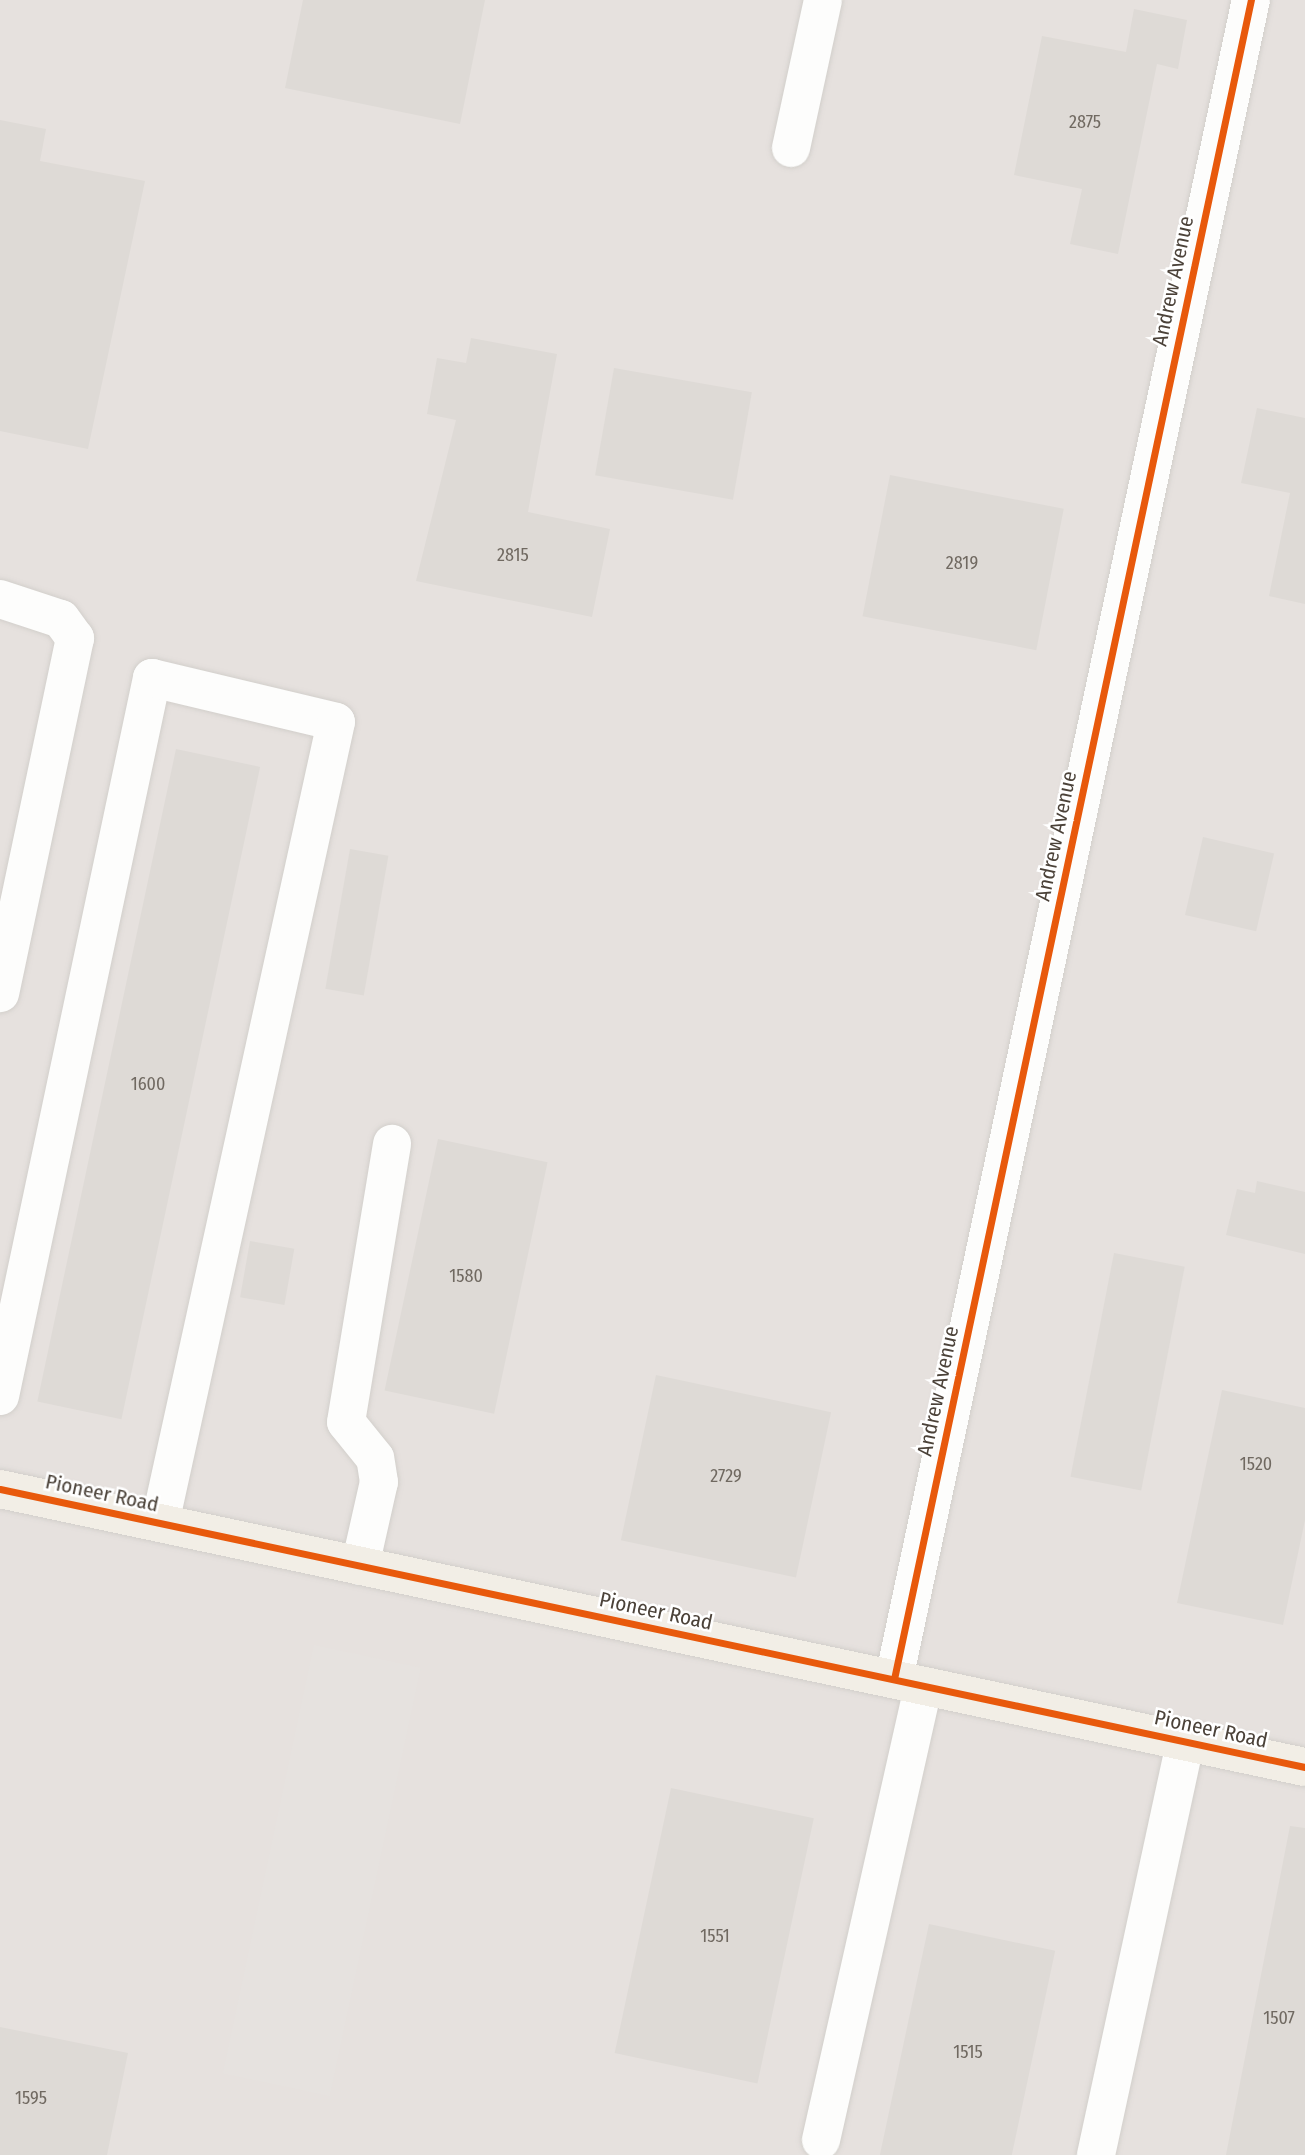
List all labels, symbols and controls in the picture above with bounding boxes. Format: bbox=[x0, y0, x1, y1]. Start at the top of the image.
house number: 2875 bbox=[1069, 111, 1101, 133]
street label: Andrew Avenue bbox=[1147, 214, 1199, 348]
house number: 2815 bbox=[497, 544, 529, 566]
house number: 2819 bbox=[946, 552, 978, 574]
street label: Andrew Avenue bbox=[1030, 769, 1082, 903]
house number: 1600 bbox=[131, 1073, 165, 1095]
house number: 1580 bbox=[449, 1265, 483, 1287]
street label: Andrew Avenue bbox=[912, 1324, 964, 1458]
house number: 1520 bbox=[1240, 1453, 1272, 1475]
house number: 2729 bbox=[710, 1465, 742, 1487]
street label: Pioneer Road bbox=[43, 1469, 161, 1517]
street label: Pioneer Road bbox=[597, 1587, 715, 1635]
street label: Pioneer Road bbox=[1152, 1705, 1270, 1753]
house number: 1551 bbox=[700, 1925, 730, 1947]
house number: 1507 bbox=[1263, 2007, 1295, 2029]
house number: 1515 bbox=[953, 2041, 983, 2063]
house number: 1595 bbox=[15, 2087, 47, 2109]

